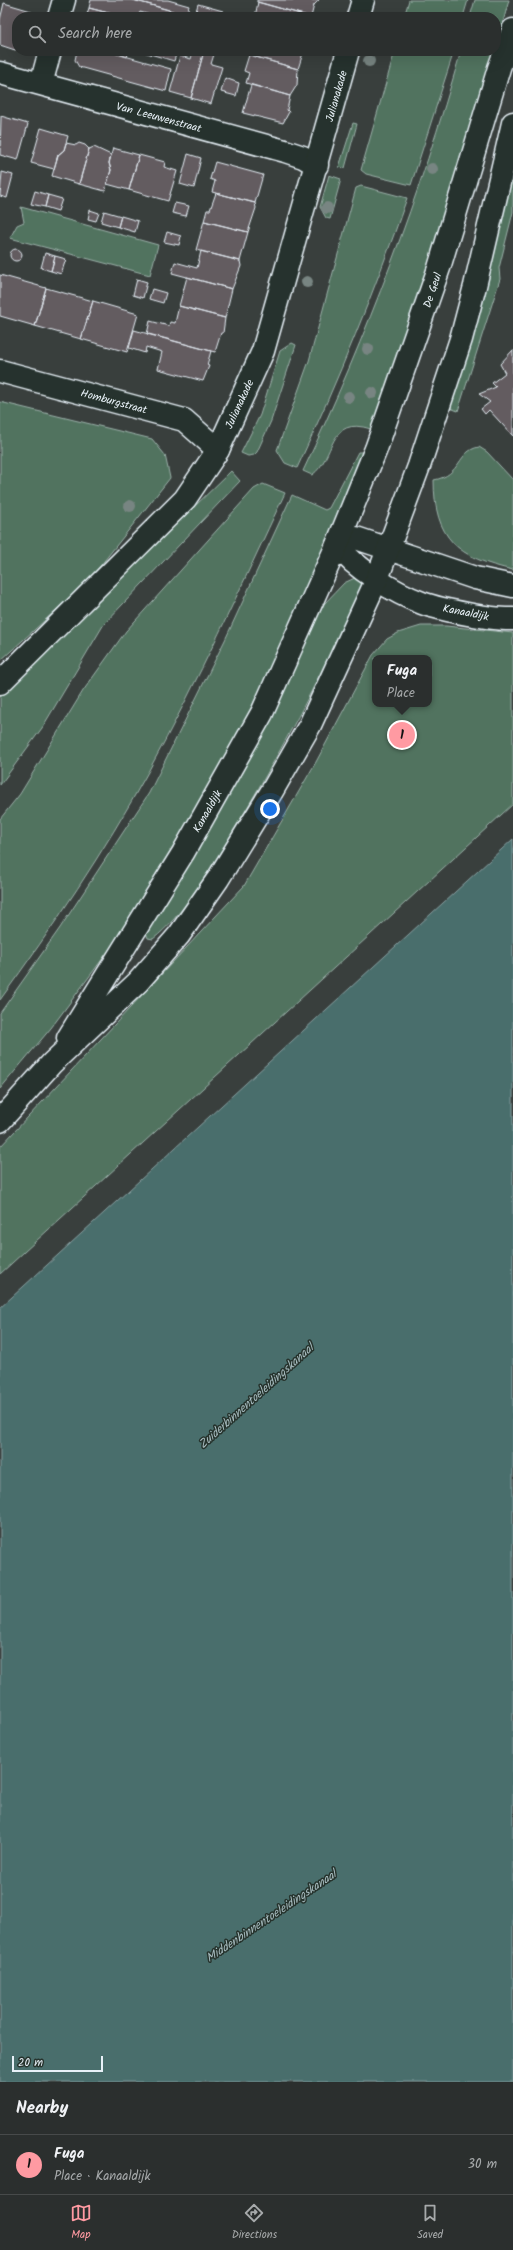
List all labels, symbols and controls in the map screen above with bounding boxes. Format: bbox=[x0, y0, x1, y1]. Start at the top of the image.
search box bbox=[12, 12, 501, 56]
text: Search here bbox=[58, 22, 132, 46]
icon: search bbox=[26, 23, 48, 45]
street label: Julianakade bbox=[321, 68, 353, 124]
street label: Van Leeuwenstraat bbox=[114, 98, 204, 138]
street label: De Geul bbox=[419, 270, 447, 310]
street label: Julianakade bbox=[221, 377, 259, 432]
street label: Homburgstraat bbox=[78, 384, 150, 420]
street label: Kanaaldijk bbox=[441, 600, 491, 626]
popup bbox=[372, 655, 432, 707]
text: Fuga bbox=[387, 659, 417, 683]
text: Place bbox=[387, 683, 415, 704]
pin: 1 bbox=[389, 720, 415, 750]
street label: Kanaaldijk bbox=[188, 786, 228, 836]
your location bbox=[260, 799, 280, 819]
water label: Zuiderbinnentoeleidingskanaal bbox=[194, 1338, 320, 1454]
water label: Middenbinnentoeleidingskanaal bbox=[202, 1864, 342, 1967]
scale bar bbox=[12, 2054, 103, 2073]
text: 20 m bbox=[18, 2054, 43, 2072]
text: Nearby bbox=[16, 2095, 68, 2122]
text: Fuga bbox=[54, 2142, 84, 2166]
text: 1 bbox=[27, 2154, 31, 2175]
text: 30 m bbox=[468, 2154, 497, 2175]
text: Place · Kanaaldijk bbox=[54, 2166, 151, 2187]
tab: Map bbox=[70, 2202, 92, 2244]
tab: Directions bbox=[232, 2202, 277, 2244]
tab: Saved bbox=[417, 2202, 443, 2244]

